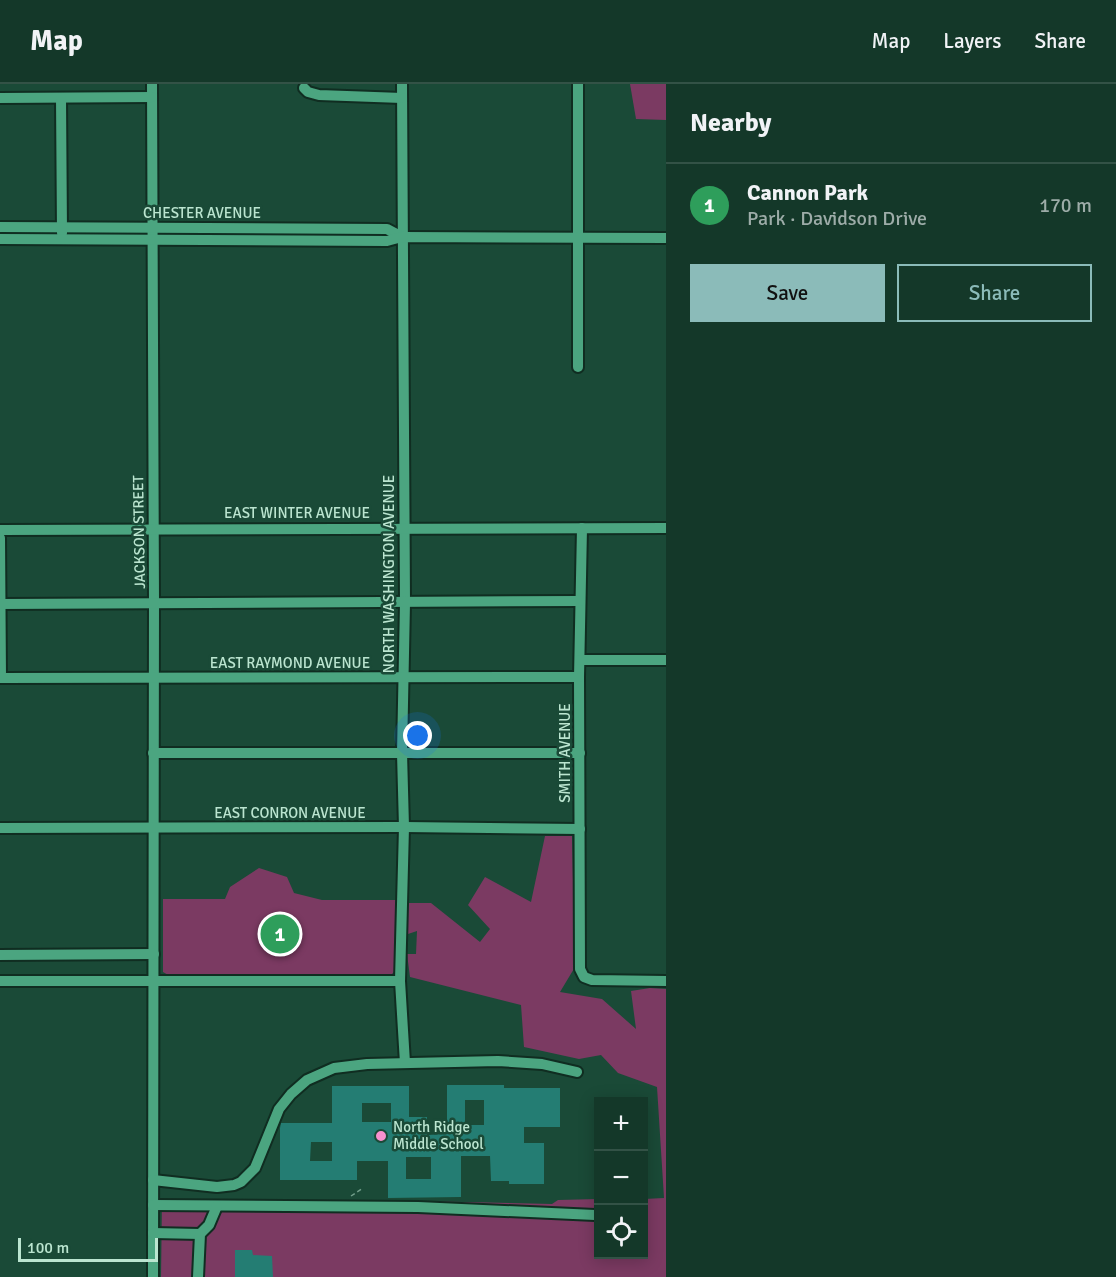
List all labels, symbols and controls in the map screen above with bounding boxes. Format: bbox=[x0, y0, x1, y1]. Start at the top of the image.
text: Map bbox=[30, 24, 83, 58]
text: Map bbox=[872, 28, 910, 54]
text: Layers bbox=[943, 28, 1001, 54]
text: Share bbox=[1034, 28, 1086, 54]
text: Nearby bbox=[690, 107, 771, 139]
text: Cannon Park bbox=[747, 179, 868, 206]
text: 1 bbox=[704, 193, 715, 218]
text: 170 m bbox=[1039, 193, 1092, 218]
street label: CHESTER AVENUE bbox=[143, 204, 261, 222]
text: Park · Davidson Drive bbox=[747, 206, 927, 231]
button: Save bbox=[690, 264, 885, 322]
button: Share bbox=[897, 264, 1092, 322]
street label: JACKSON STREET bbox=[129, 474, 149, 589]
street label: NORTH WASHINGTON AVENUE bbox=[380, 475, 398, 673]
street label: EAST WINTER AVENUE bbox=[224, 504, 370, 522]
street label: EAST RAYMOND AVENUE bbox=[210, 654, 370, 672]
street label: SMITH AVENUE bbox=[556, 703, 574, 803]
your location bbox=[403, 721, 432, 750]
street label: EAST CONRON AVENUE bbox=[214, 804, 366, 822]
pin: 1 bbox=[260, 912, 300, 956]
map controls bbox=[594, 1097, 648, 1259]
button: + bbox=[594, 1097, 648, 1151]
place label: North Ridge Middle School bbox=[393, 1118, 484, 1153]
marker: North Ridge Middle School bbox=[374, 1129, 388, 1143]
button: − bbox=[594, 1151, 648, 1205]
button: locate bbox=[594, 1205, 648, 1259]
scale bar bbox=[18, 1235, 158, 1262]
text: 100 m bbox=[27, 1238, 69, 1258]

